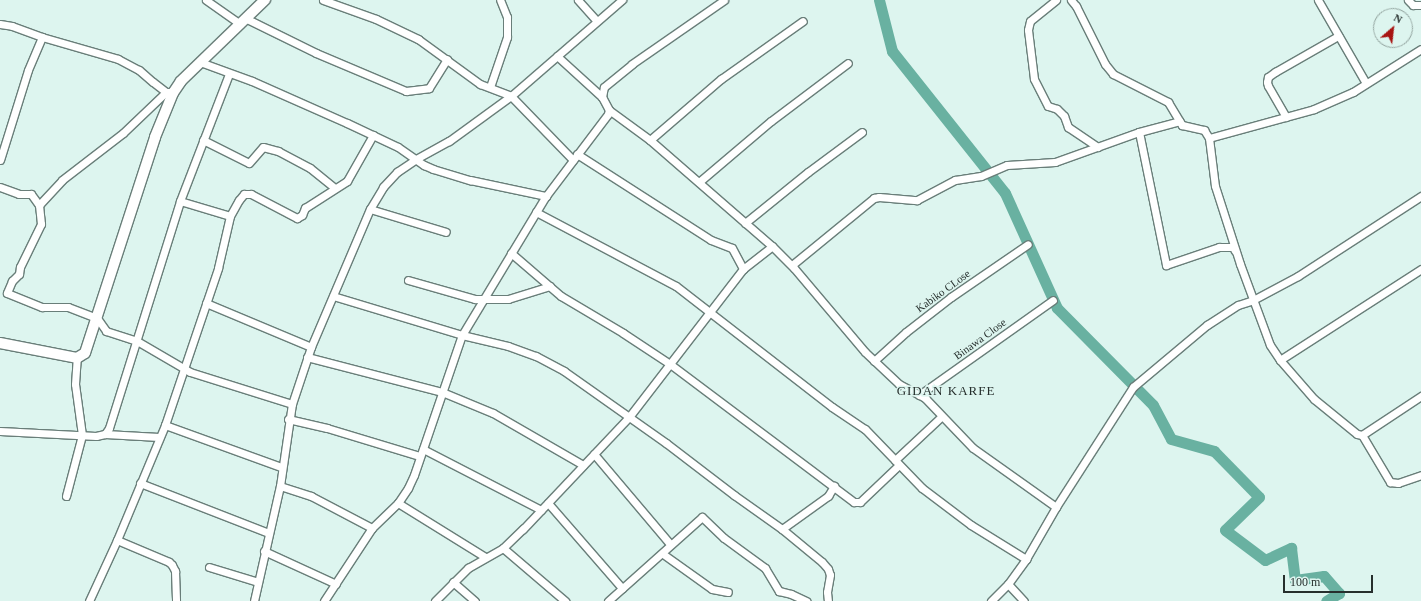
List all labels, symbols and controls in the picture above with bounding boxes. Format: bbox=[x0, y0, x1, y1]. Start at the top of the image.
north arrow bbox=[1373, 8, 1413, 48]
text: N bbox=[1392, 11, 1404, 25]
street label: Kabiko CLose bbox=[913, 267, 973, 315]
street label: Binawa Close bbox=[951, 316, 1009, 362]
district label: GIDAN KARFE bbox=[897, 383, 995, 399]
scale bar bbox=[1285, 567, 1375, 593]
text: 100 m bbox=[1290, 575, 1320, 589]

